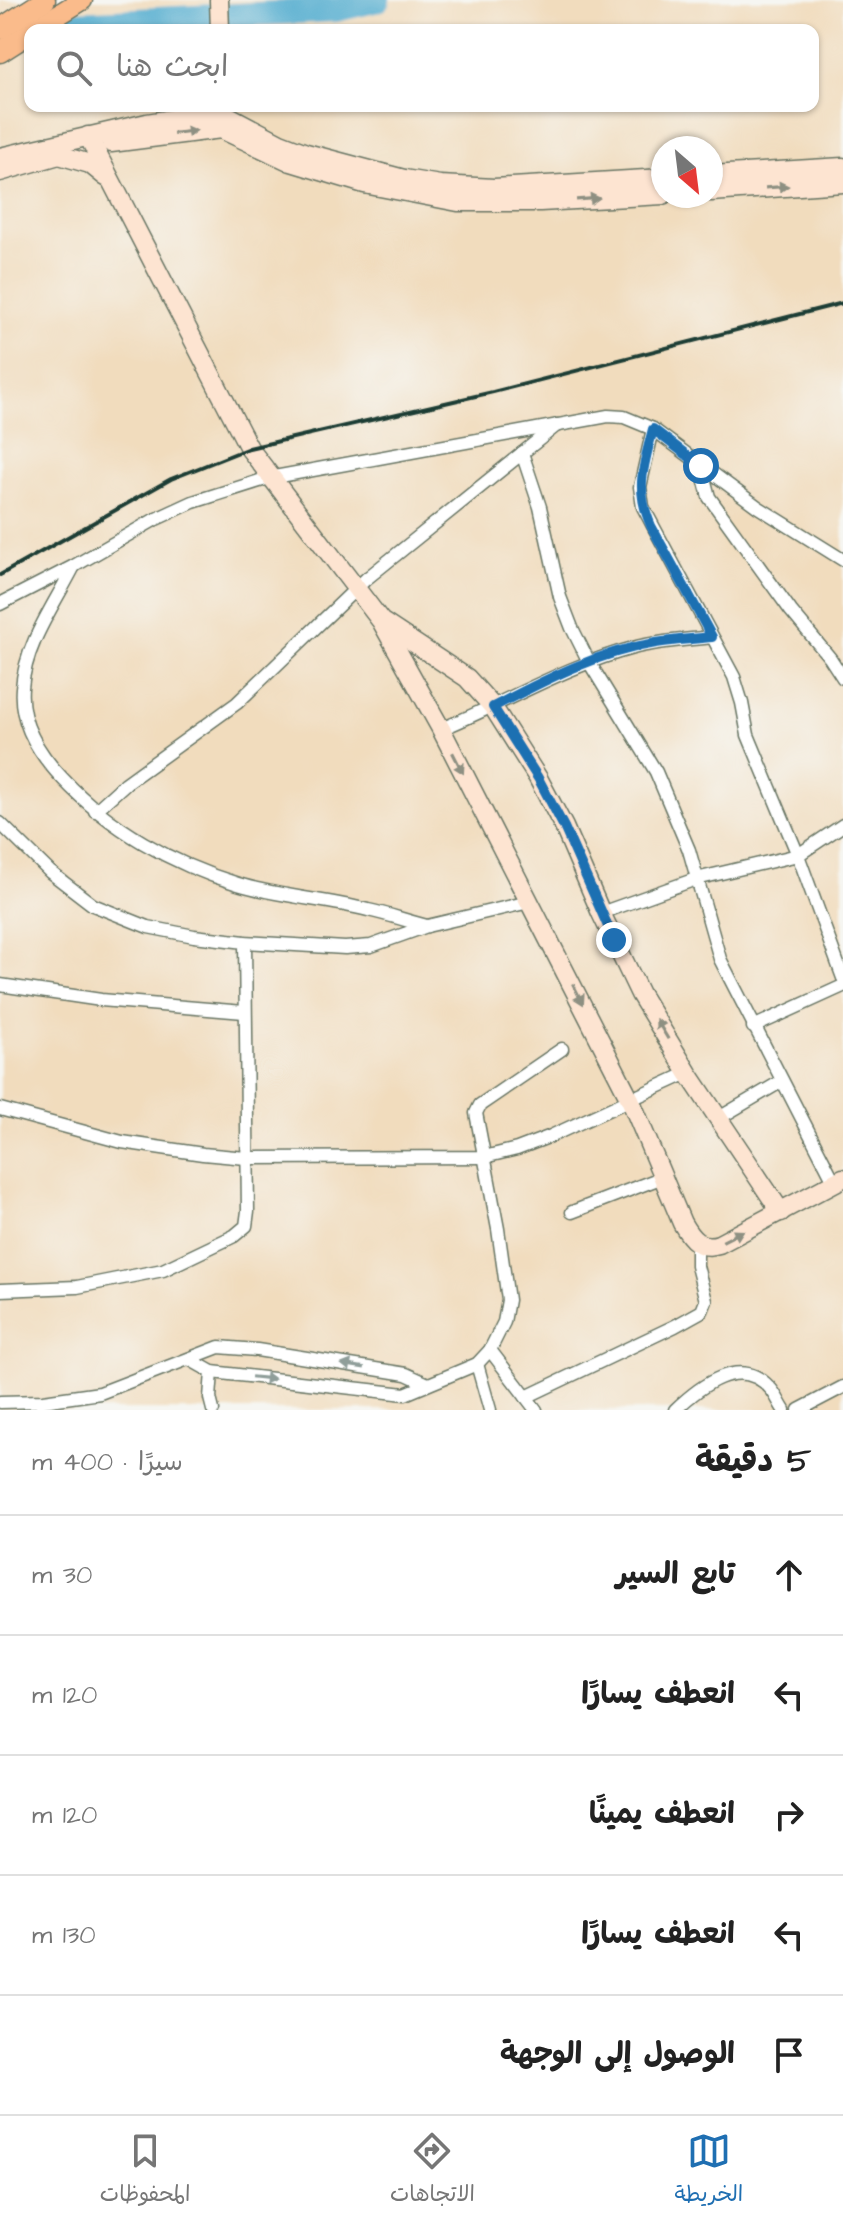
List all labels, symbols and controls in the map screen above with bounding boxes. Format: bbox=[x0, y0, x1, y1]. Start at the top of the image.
search box bbox=[24, 24, 819, 112]
icon: search bbox=[52, 46, 96, 90]
text: ابحث هنا bbox=[116, 46, 228, 88]
one-way arrow bbox=[173, 125, 198, 138]
north arrow bbox=[651, 136, 723, 208]
one-way arrow bbox=[765, 181, 790, 194]
one-way arrow bbox=[576, 192, 601, 205]
route start bbox=[683, 448, 719, 484]
one-way arrow bbox=[452, 752, 465, 775]
route end bbox=[596, 922, 632, 958]
one-way arrow bbox=[571, 983, 585, 1006]
one-way arrow bbox=[655, 1018, 669, 1040]
one-way arrow bbox=[722, 1230, 745, 1243]
one-way arrow bbox=[340, 1359, 365, 1371]
one-way arrow bbox=[251, 1372, 276, 1385]
text: 5 دقيقة bbox=[695, 1437, 811, 1485]
text: سيرًا · 400 m bbox=[32, 1444, 183, 1480]
text: تابع السير bbox=[616, 1553, 735, 1595]
icon: ahead bbox=[767, 1553, 811, 1597]
text: 30 m bbox=[32, 1557, 92, 1593]
text: انعطف يسارًا bbox=[581, 1673, 735, 1715]
icon: left bbox=[767, 1673, 811, 1717]
text: 120 m bbox=[32, 1677, 97, 1713]
text: انعطف يمينًا bbox=[589, 1793, 735, 1835]
icon: right bbox=[767, 1793, 811, 1837]
text: 120 m bbox=[32, 1797, 97, 1833]
text: انعطف يسارًا bbox=[581, 1913, 735, 1955]
icon: left bbox=[767, 1913, 811, 1957]
text: 130 m bbox=[32, 1917, 96, 1953]
text: الوصول إلى الوجهة bbox=[500, 2033, 735, 2075]
icon: arrive bbox=[767, 2033, 811, 2077]
tab: المحفوظات bbox=[100, 2129, 190, 2213]
tab: الاتجاهات bbox=[390, 2129, 475, 2213]
tab: الخريطة bbox=[675, 2129, 743, 2213]

